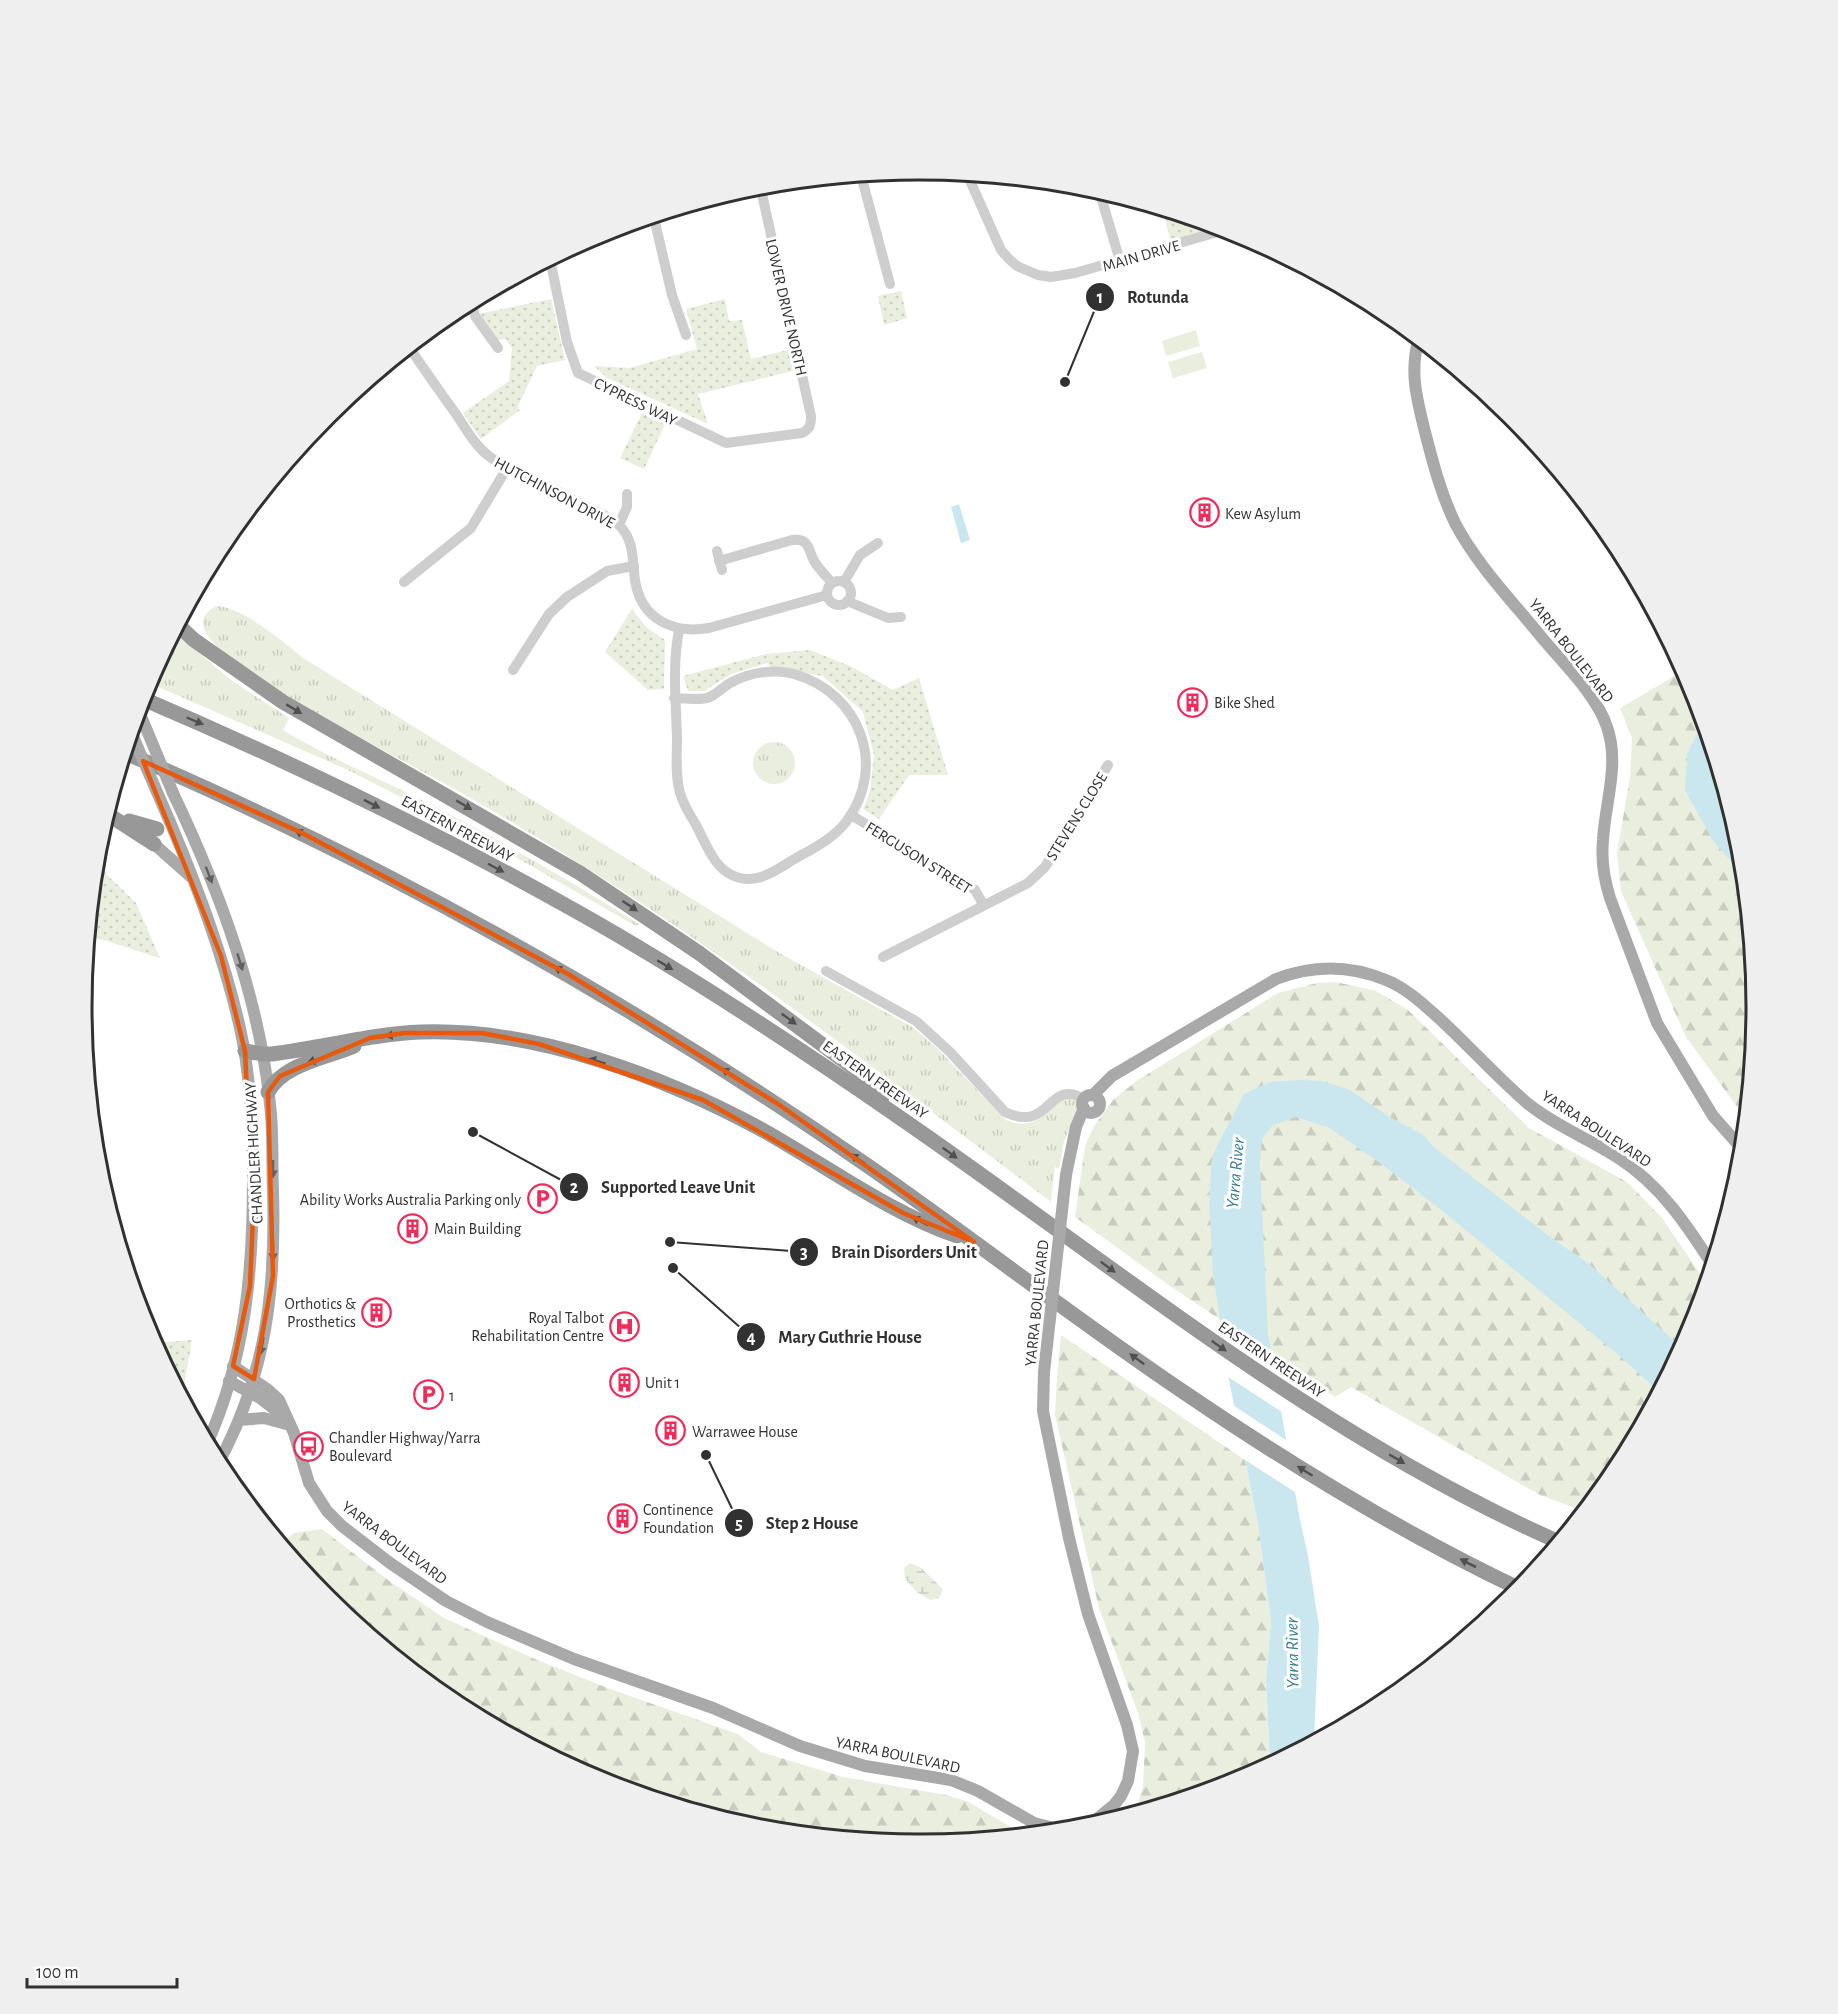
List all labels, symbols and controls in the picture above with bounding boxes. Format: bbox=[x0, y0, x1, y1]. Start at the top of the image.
street label: LOWER DRIVE NORTH bbox=[762, 237, 810, 377]
street label: MAIN DRIVE bbox=[1101, 237, 1182, 275]
callout: Rotunda bbox=[1085, 279, 1201, 315]
text: 1 bbox=[1097, 289, 1103, 307]
text: Rotunda bbox=[1127, 289, 1189, 307]
street label: CYPRESS WAY bbox=[591, 375, 680, 429]
street label: HUTCHINSON DRIVE bbox=[492, 454, 618, 532]
building icon: Kew Asylum bbox=[1188, 497, 1220, 529]
place label: Kew Asylum bbox=[1225, 506, 1301, 523]
street label: YARRA BOULEVARD bbox=[1526, 596, 1617, 706]
building icon: Bike Shed bbox=[1177, 686, 1209, 718]
place label: Bike Shed bbox=[1214, 695, 1275, 711]
one-way arrow bbox=[286, 703, 302, 714]
one-way arrow bbox=[186, 717, 204, 726]
street label: STEVENS CLOSE bbox=[1043, 769, 1110, 863]
street label: EASTERN FREEWAY bbox=[399, 793, 517, 865]
one-way arrow bbox=[363, 799, 380, 808]
one-way arrow bbox=[455, 799, 472, 809]
street label: FERGUSON STREET bbox=[863, 819, 974, 897]
one-way arrow bbox=[294, 829, 311, 838]
one-way arrow bbox=[488, 863, 505, 873]
one-way arrow bbox=[204, 866, 214, 884]
one-way arrow bbox=[622, 900, 638, 911]
one-way arrow bbox=[236, 953, 245, 971]
one-way arrow bbox=[657, 959, 673, 970]
one-way arrow bbox=[554, 966, 571, 976]
one-way arrow bbox=[781, 1013, 796, 1025]
one-way arrow bbox=[385, 1030, 404, 1039]
street label: EASTERN FREEWAY bbox=[820, 1038, 931, 1122]
one-way arrow bbox=[307, 1056, 325, 1065]
one-way arrow bbox=[588, 1056, 606, 1065]
one-way arrow bbox=[721, 1067, 737, 1078]
street label: CHANDLER HIGHWAY bbox=[242, 1081, 266, 1224]
street label: YARRA BOULEVARD bbox=[1539, 1088, 1654, 1170]
water label: Yarra River bbox=[1224, 1136, 1248, 1209]
one-way arrow bbox=[942, 1147, 958, 1159]
one-way arrow bbox=[851, 1153, 867, 1165]
one-way arrow bbox=[268, 1160, 277, 1179]
callout: Supported Leave Unit bbox=[559, 1169, 767, 1205]
text: 2 bbox=[570, 1179, 579, 1197]
text: Supported Leave Unit bbox=[601, 1179, 755, 1197]
parking icon: Ability Works Australia Parking only bbox=[526, 1183, 558, 1215]
place label: Ability Works Australia Parking only bbox=[300, 1192, 521, 1209]
building icon: Main Building bbox=[397, 1212, 429, 1244]
one-way arrow bbox=[911, 1217, 928, 1226]
place label: Main Building bbox=[434, 1221, 522, 1237]
callout: Brain Disorders Unit bbox=[789, 1234, 989, 1270]
street label: YARRA BOULEVARD bbox=[1022, 1239, 1052, 1367]
one-way arrow bbox=[268, 1243, 278, 1262]
text: 3 bbox=[800, 1244, 808, 1262]
text: Brain Disorders Unit bbox=[831, 1244, 977, 1262]
one-way arrow bbox=[1100, 1261, 1116, 1273]
place label: Orthotics & Prosthetics bbox=[285, 1296, 356, 1330]
building icon: Orthotics & Prosthetics bbox=[361, 1296, 393, 1328]
place label: Royal Talbot Rehabilitation Centre bbox=[471, 1310, 604, 1344]
hospital icon: Royal Talbot Rehabilitation Centre bbox=[609, 1310, 641, 1342]
street label: EASTERN FREEWAY bbox=[1215, 1318, 1328, 1402]
callout: Mary Guthrie House bbox=[736, 1319, 934, 1355]
text: 4 bbox=[746, 1329, 756, 1347]
text: Mary Guthrie House bbox=[778, 1329, 922, 1347]
one-way arrow bbox=[257, 1336, 266, 1355]
one-way arrow bbox=[1211, 1340, 1227, 1352]
one-way arrow bbox=[1130, 1353, 1146, 1365]
building icon: Unit 1 bbox=[608, 1366, 640, 1398]
place label: Unit 1 bbox=[645, 1375, 680, 1391]
parking icon: 1 bbox=[412, 1379, 444, 1411]
place label: 1 bbox=[449, 1388, 455, 1404]
building icon: Warrawee House bbox=[655, 1415, 687, 1447]
place label: Warrawee House bbox=[692, 1424, 798, 1440]
bus stop icon: Chandler Highway/Yarra Boulevard bbox=[292, 1430, 324, 1462]
place label: Chandler Highway/Yarra Boulevard bbox=[329, 1430, 481, 1464]
one-way arrow bbox=[1388, 1454, 1405, 1464]
one-way arrow bbox=[1297, 1466, 1313, 1477]
street label: YARRA BOULEVARD bbox=[339, 1498, 450, 1587]
building icon: Continence Foundation bbox=[606, 1502, 638, 1534]
place label: Continence Foundation bbox=[643, 1502, 714, 1536]
callout: Step 2 House bbox=[724, 1505, 870, 1541]
text: 5 bbox=[735, 1515, 743, 1533]
text: Step 2 House bbox=[766, 1515, 858, 1533]
one-way arrow bbox=[1459, 1558, 1476, 1568]
water label: Yarra River bbox=[1283, 1616, 1303, 1689]
street label: YARRA BOULEVARD bbox=[834, 1734, 961, 1776]
scale bar bbox=[27, 1951, 177, 1989]
text: 100 m bbox=[36, 1964, 79, 1982]

